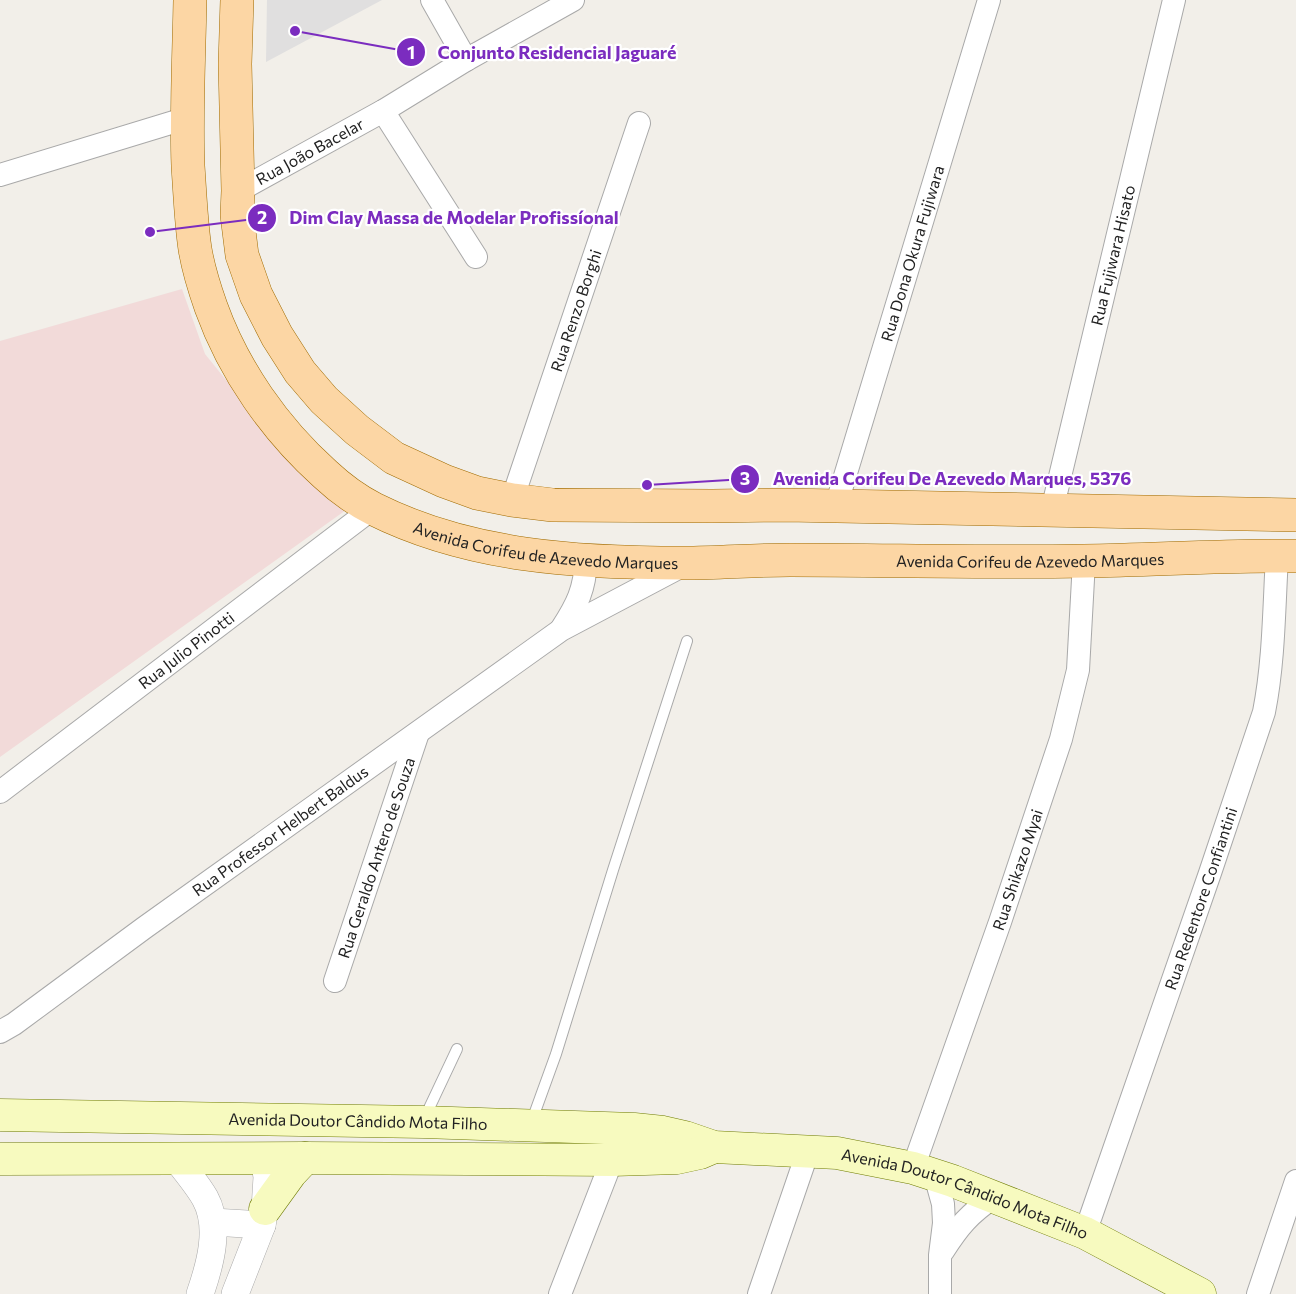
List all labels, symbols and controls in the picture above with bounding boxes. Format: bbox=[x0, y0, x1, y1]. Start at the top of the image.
callout: Conjunto Residencial Jaguaré bbox=[396, 34, 689, 70]
text: 1 bbox=[407, 41, 415, 63]
text: Conjunto Residencial Jaguaré bbox=[437, 41, 677, 63]
street label: Rua João Bacelar bbox=[252, 113, 367, 188]
street label: Rua Dona Okura Fujiwara bbox=[876, 163, 948, 344]
street label: Rua Fujiwara Hisato bbox=[1087, 183, 1138, 327]
callout: Dim Clay Massa de Modelar Profissíonal bbox=[247, 200, 631, 236]
text: 2 bbox=[257, 206, 267, 228]
text: Dim Clay Massa de Modelar Profissíonal bbox=[289, 206, 619, 228]
street label: Rua Renzo Borghi bbox=[546, 247, 605, 374]
callout: Avenida Corifeu De Azevedo Marques, 5376 bbox=[730, 461, 1143, 497]
text: 3 bbox=[740, 467, 750, 489]
text: Avenida Corifeu De Azevedo Marques, 5376 bbox=[773, 467, 1131, 489]
street label: Avenida Corifeu de Azevedo Marques bbox=[411, 517, 678, 572]
street label: Avenida Corifeu de Azevedo Marques bbox=[896, 549, 1165, 571]
street label: Rua Julio Pinotti bbox=[134, 607, 238, 692]
street label: Rua Geraldo Antero de Souza bbox=[333, 755, 418, 960]
street label: Rua Professor Helbert Baldus bbox=[188, 761, 371, 900]
street label: Rua Redentore Confiantini bbox=[1160, 805, 1240, 992]
street label: Rua Shikazo Myai bbox=[988, 806, 1046, 933]
street label: Avenida Doutor Cândido Mota Filho bbox=[228, 1109, 488, 1133]
street label: Avenida Doutor Cândido Mota Filho bbox=[840, 1144, 1091, 1242]

